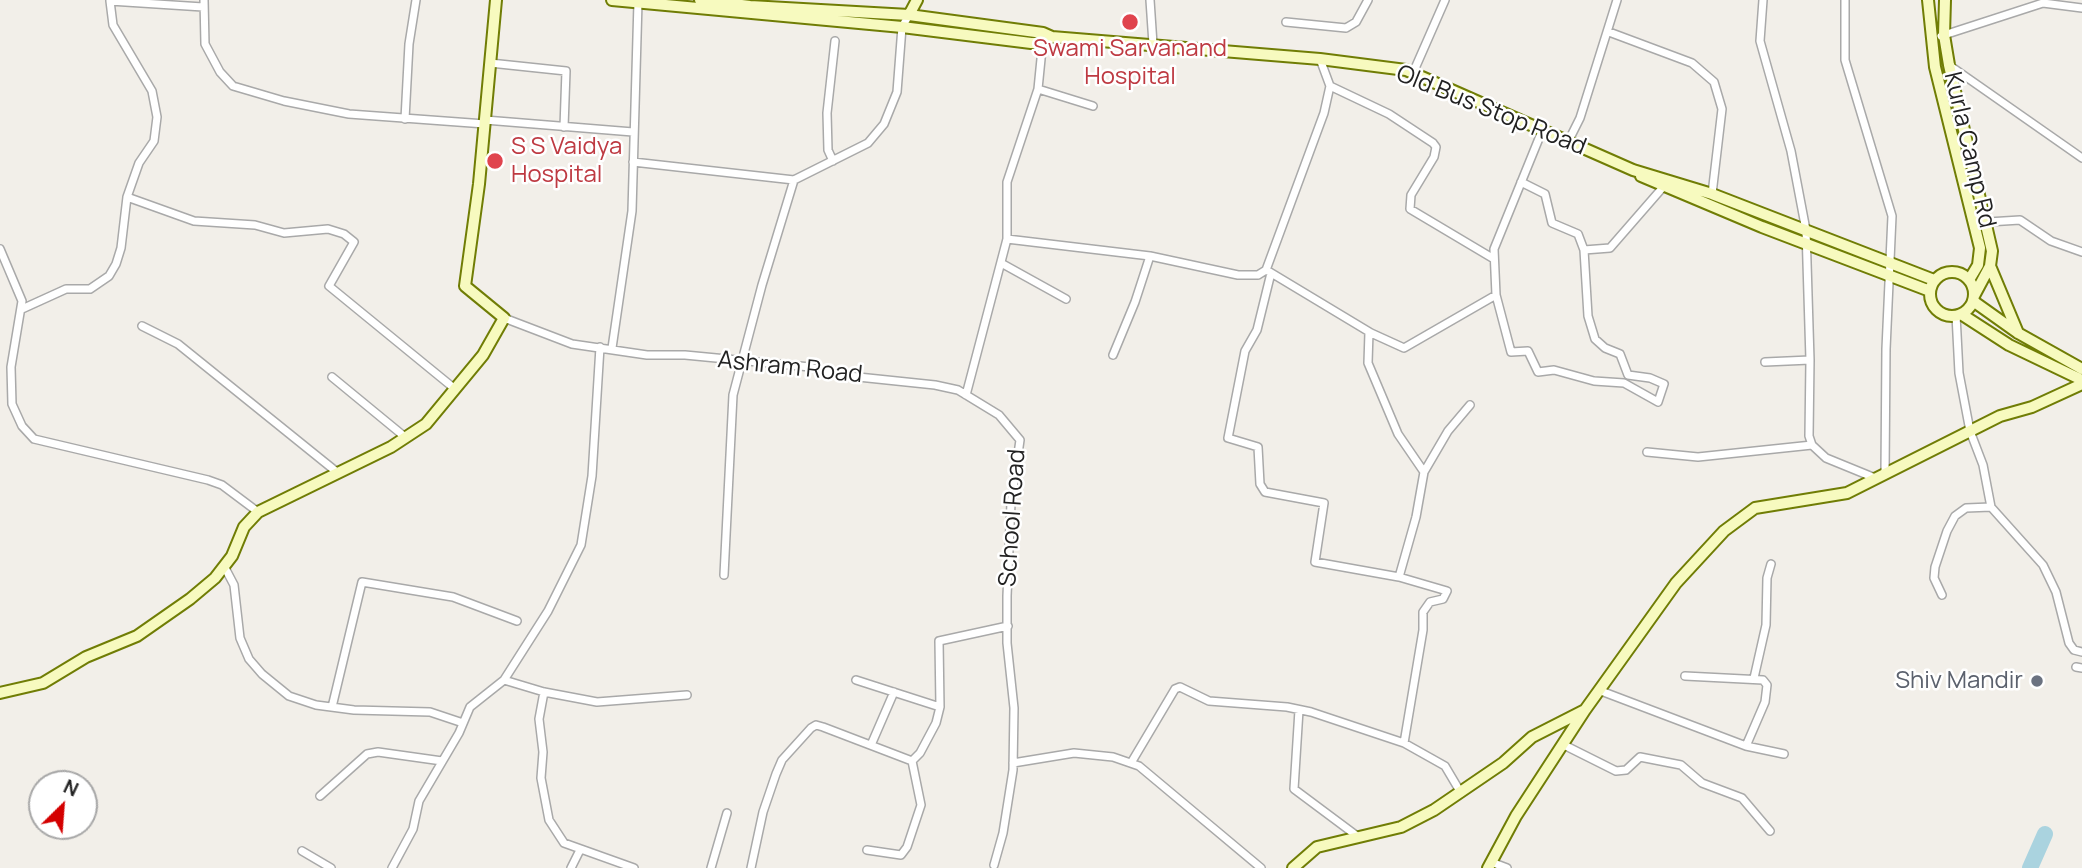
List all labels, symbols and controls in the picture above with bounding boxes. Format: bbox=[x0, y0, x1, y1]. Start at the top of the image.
marker: Swami Sarvanand Hospital bbox=[1120, 12, 1140, 32]
place label: Swami Sarvanand Hospital bbox=[1033, 35, 1227, 91]
street label: Old Bus Stop Road bbox=[1392, 60, 1590, 162]
street label: Kurla Camp Rd bbox=[1937, 69, 2001, 231]
place label: S S Vaidya Hospital bbox=[511, 133, 622, 189]
marker: S S Vaidya Hospital bbox=[485, 151, 505, 171]
street label: Ashram Road bbox=[716, 346, 864, 390]
street label: School Road bbox=[994, 448, 1032, 588]
place label: Shiv Mandir bbox=[1895, 667, 2023, 695]
marker: Shiv Mandir bbox=[2029, 673, 2045, 689]
north arrow bbox=[28, 770, 98, 840]
text: N bbox=[59, 773, 83, 802]

